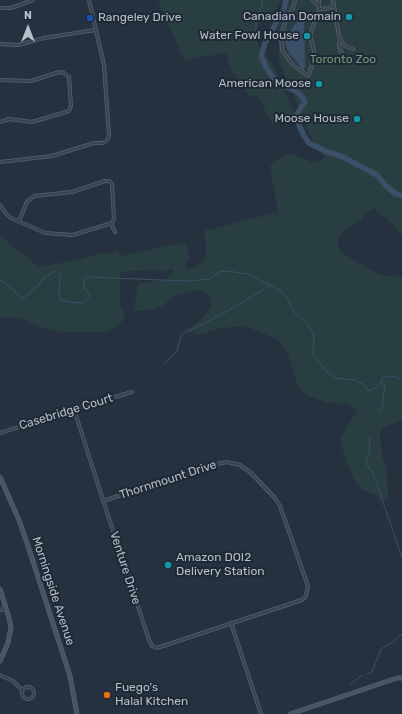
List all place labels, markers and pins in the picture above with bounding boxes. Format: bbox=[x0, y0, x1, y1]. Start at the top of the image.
place label: Canadian Domain bbox=[243, 10, 341, 24]
place label: Rangeley Drive bbox=[98, 11, 181, 25]
marker: Canadian Domain bbox=[344, 12, 354, 22]
marker: Rangeley Drive bbox=[85, 13, 95, 23]
place label: Water Fowl House bbox=[200, 29, 299, 43]
marker: Water Fowl House bbox=[302, 31, 312, 41]
place label: American Moose bbox=[219, 77, 311, 91]
marker: American Moose bbox=[314, 79, 324, 89]
place label: Moose House bbox=[274, 112, 349, 126]
marker: Moose House bbox=[352, 114, 362, 124]
place label: Amazon DOI2 Delivery Station bbox=[176, 551, 265, 579]
marker: Amazon DOI2 Delivery Station bbox=[163, 560, 173, 570]
place label: Fuego's Halal Kitchen bbox=[115, 681, 188, 709]
marker: Fuego's Halal Kitchen bbox=[102, 690, 112, 700]

